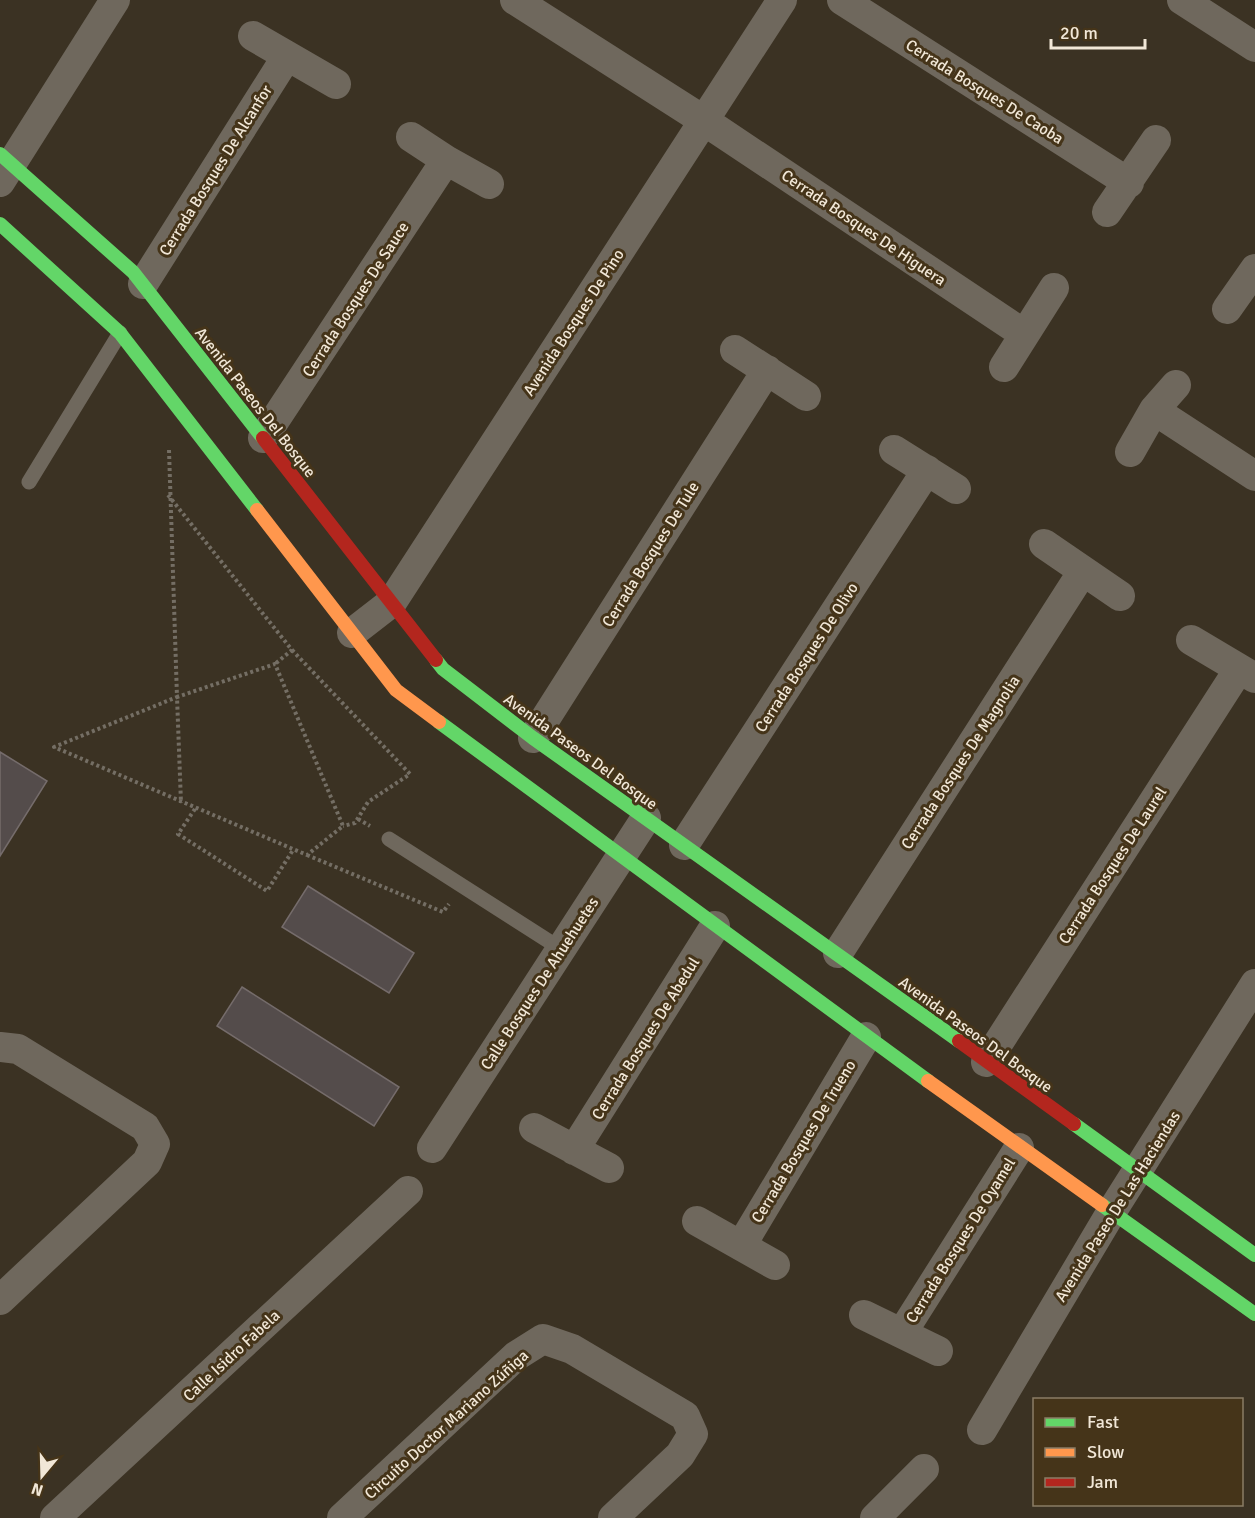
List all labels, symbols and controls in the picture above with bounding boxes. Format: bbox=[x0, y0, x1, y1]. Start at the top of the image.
scale bar bbox=[1051, 12, 1146, 50]
text: 20 m bbox=[1060, 22, 1098, 44]
street label: Cerrada Bosques De Caoba bbox=[902, 35, 1067, 149]
street label: Cerrada Bosques De Alcanfor bbox=[155, 81, 277, 260]
street label: Cerrada Bosques De Higuera bbox=[777, 165, 950, 290]
street label: Cerrada Bosques De Sauce bbox=[298, 218, 414, 381]
street label: Avenida Bosques De Pino bbox=[519, 245, 629, 400]
street label: Avenida Paseos Del Bosque bbox=[190, 323, 320, 482]
street label: Cerrada Bosques De Tule bbox=[598, 478, 704, 631]
street label: Cerrada Bosques De Olivo bbox=[751, 579, 863, 736]
street label: Cerrada Bosques De Magnolia bbox=[897, 672, 1025, 853]
street label: Avenida Paseos Del Bosque bbox=[500, 689, 661, 814]
street label: Cerrada Bosques De Laurel bbox=[1055, 783, 1171, 948]
street label: Calle Bosques De Ahuehuetes bbox=[476, 893, 603, 1074]
street label: Cerrada Bosques De Abedul bbox=[588, 953, 704, 1124]
street label: Avenida Paseos Del Bosque bbox=[895, 972, 1056, 1097]
street label: Cerrada Bosques De Trueno bbox=[747, 1056, 861, 1227]
street label: Avenida Paseo De Las Haciendas bbox=[1051, 1107, 1185, 1306]
street label: Cerrada Bosques De Oyamel bbox=[902, 1154, 1020, 1327]
street label: Calle Isidro Fabela bbox=[179, 1306, 284, 1406]
street label: Circuito Doctor Mariano Zúñiga bbox=[360, 1346, 533, 1504]
legend bbox=[1033, 1398, 1243, 1506]
text: Fast bbox=[1087, 1411, 1119, 1433]
text: Slow bbox=[1087, 1441, 1124, 1463]
north arrow bbox=[12, 1446, 72, 1506]
text: Jam bbox=[1087, 1471, 1118, 1493]
text: N bbox=[29, 1478, 46, 1501]

